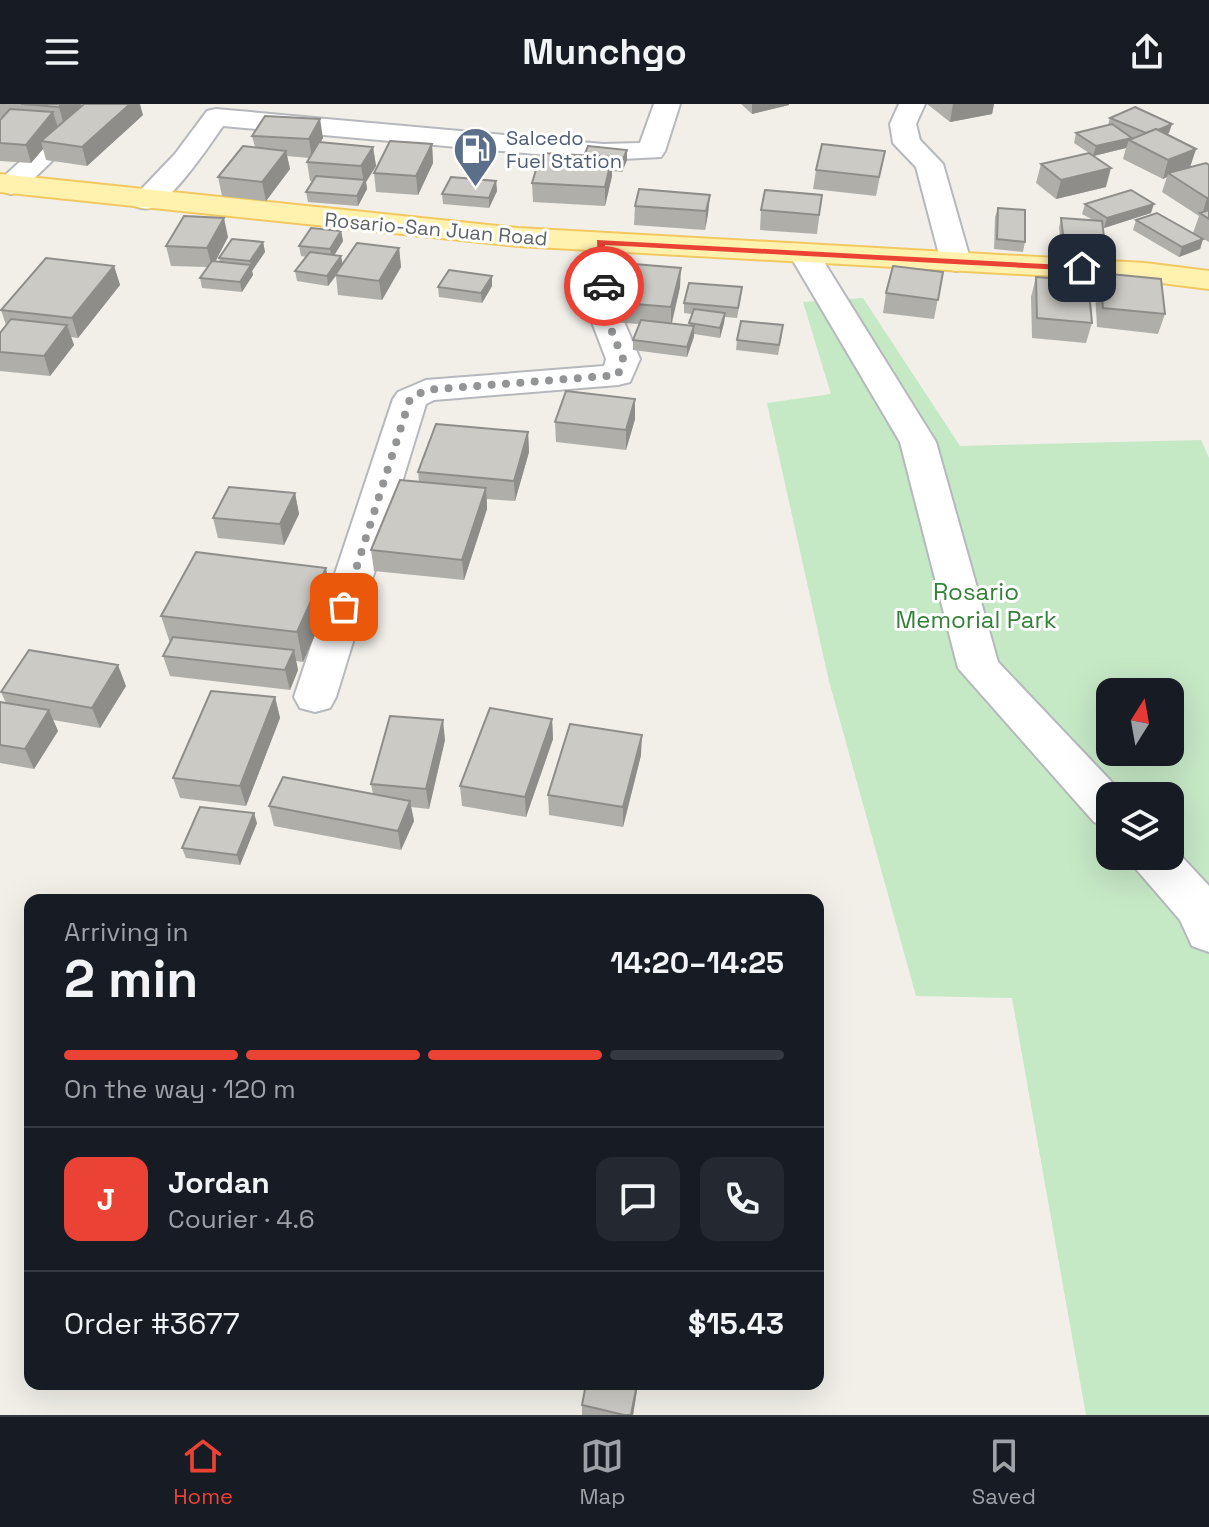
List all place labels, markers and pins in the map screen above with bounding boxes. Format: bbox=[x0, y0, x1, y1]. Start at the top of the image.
fuel station icon: Salcedo Fuel Station bbox=[451, 125, 499, 188]
place label: Salcedo Fuel Station bbox=[506, 125, 622, 174]
pin bbox=[1048, 234, 1116, 302]
pin bbox=[310, 573, 378, 641]

